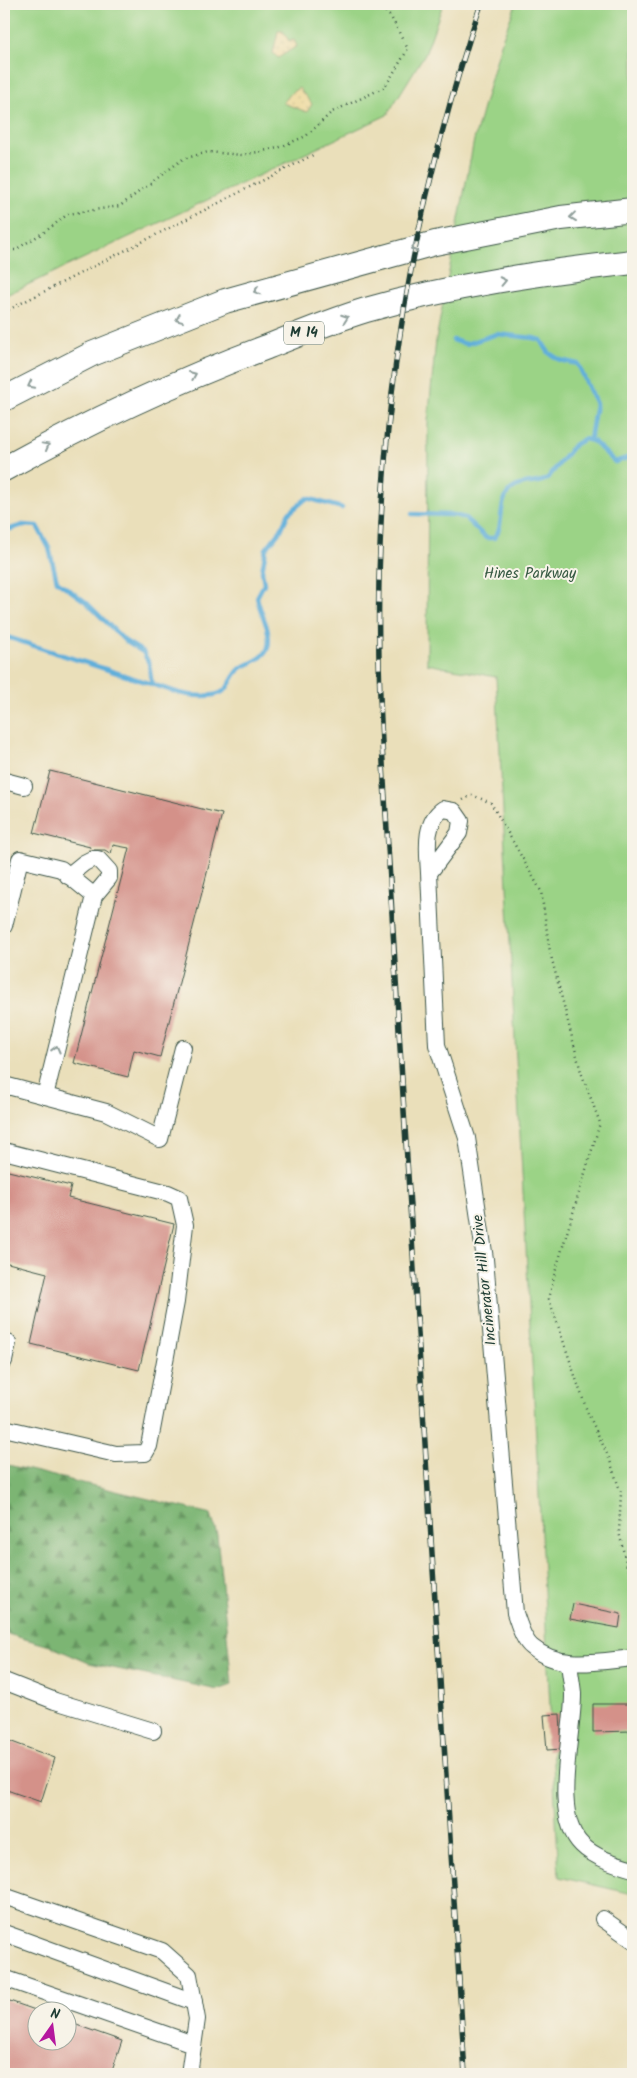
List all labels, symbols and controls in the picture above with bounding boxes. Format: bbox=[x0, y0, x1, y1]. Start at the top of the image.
one-way arrow bbox=[569, 211, 577, 222]
one-way arrow bbox=[409, 242, 418, 253]
one-way arrow bbox=[498, 276, 507, 286]
one-way arrow bbox=[254, 286, 262, 296]
one-way arrow bbox=[175, 313, 184, 323]
one-way arrow bbox=[340, 314, 348, 324]
road number: M 14 bbox=[284, 322, 324, 344]
one-way arrow bbox=[188, 371, 197, 382]
one-way arrow bbox=[27, 379, 36, 389]
one-way arrow bbox=[41, 442, 50, 452]
park label: Hines Parkway bbox=[484, 562, 577, 586]
one-way arrow bbox=[51, 1046, 61, 1054]
street label: Incinerator Hill Drive bbox=[466, 1213, 504, 1347]
north arrow bbox=[28, 2000, 78, 2050]
text: N bbox=[48, 2003, 62, 2026]

